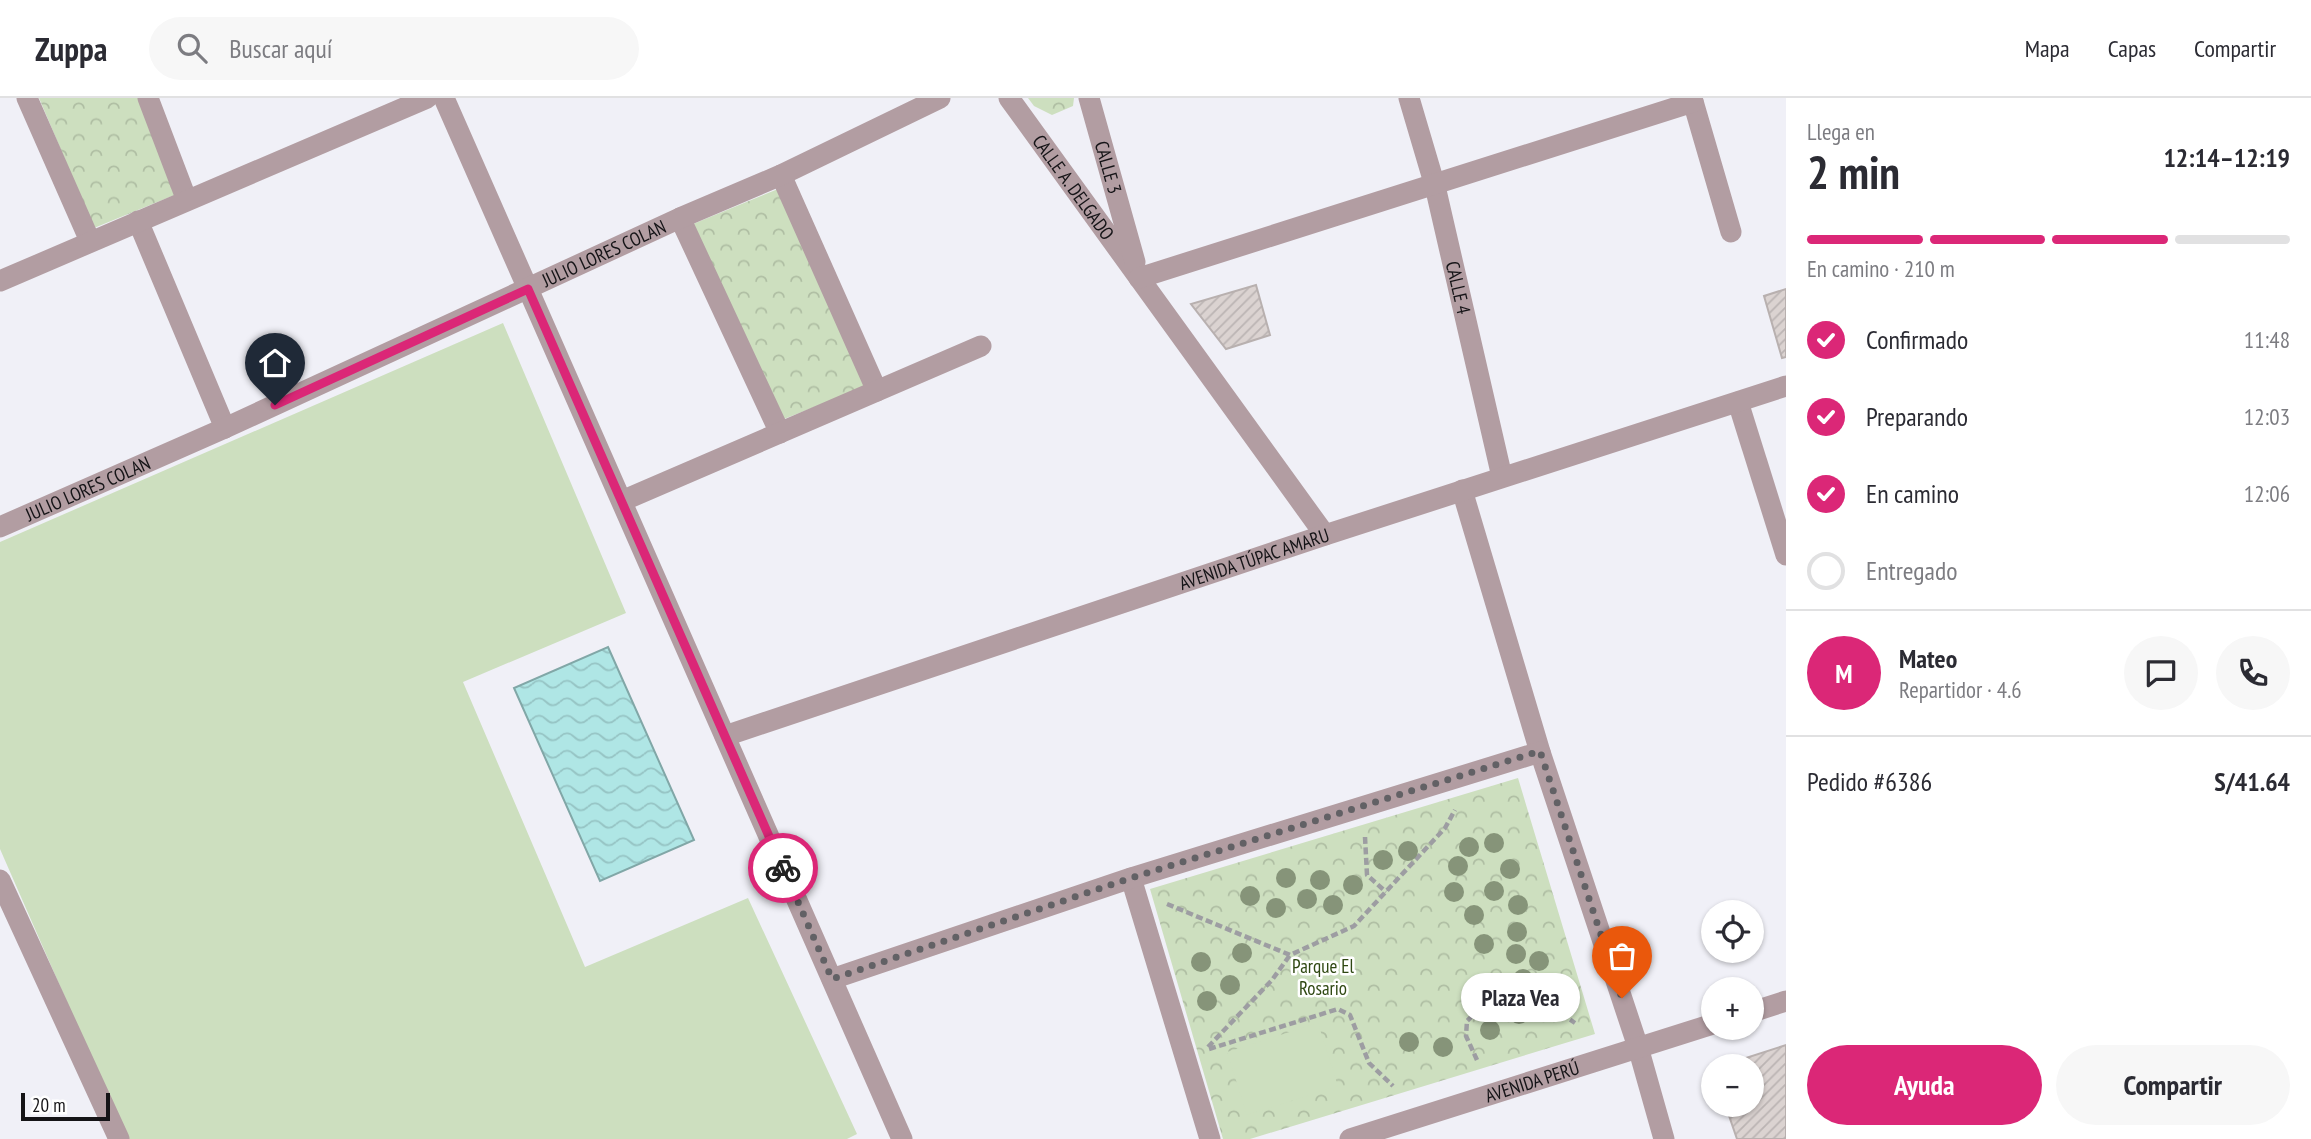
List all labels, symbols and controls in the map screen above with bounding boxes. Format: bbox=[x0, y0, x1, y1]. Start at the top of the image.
search box bbox=[149, 17, 639, 80]
text: Zuppa bbox=[35, 27, 107, 70]
icon: search bbox=[173, 29, 211, 67]
text: Buscar aquí bbox=[229, 32, 333, 65]
text: Mapa bbox=[2025, 33, 2070, 64]
text: Capas bbox=[2108, 33, 2156, 64]
text: Compartir bbox=[2194, 33, 2276, 64]
text: Llega en bbox=[1807, 117, 1875, 146]
street label: CALLE A. DELGADO bbox=[1027, 130, 1120, 244]
street label: CALLE 3 bbox=[1090, 138, 1127, 196]
text: 12:14–12:19 bbox=[2163, 141, 2290, 174]
text: 2 min bbox=[1807, 142, 1900, 202]
street label: JULIO LORES COLAN bbox=[537, 214, 670, 293]
text: En camino · 210 m bbox=[1807, 254, 1955, 283]
street label: CALLE 4 bbox=[1441, 259, 1476, 317]
icon: check bbox=[1807, 321, 1845, 359]
text: Confirmado bbox=[1866, 323, 1968, 356]
text: 11:48 bbox=[2244, 325, 2290, 354]
pin bbox=[245, 333, 305, 405]
icon: home bbox=[256, 344, 294, 382]
icon: check bbox=[1807, 398, 1845, 436]
text: Preparando bbox=[1866, 400, 1968, 433]
text: 12:03 bbox=[2244, 402, 2290, 431]
street label: JULIO LORES COLAN bbox=[21, 450, 154, 527]
icon: check bbox=[1807, 475, 1845, 513]
text: En camino bbox=[1866, 477, 1959, 510]
text: 12:06 bbox=[2244, 479, 2290, 508]
street label: AVENIDA TÚPAC AMARU bbox=[1176, 522, 1332, 595]
text: Entregado bbox=[1866, 554, 1958, 587]
button: chat bbox=[2124, 636, 2198, 710]
button: phone bbox=[2216, 636, 2290, 710]
text: Mateo bbox=[1899, 642, 1957, 675]
text: M bbox=[1835, 657, 1853, 690]
text: Repartidor · 4.6 bbox=[1899, 675, 2022, 704]
text: Pedido #6386 bbox=[1807, 765, 1932, 798]
text: S/41.64 bbox=[2214, 765, 2290, 798]
courier bbox=[748, 833, 818, 903]
icon: bike bbox=[764, 849, 802, 887]
map controls bbox=[1701, 900, 1764, 1117]
button: locate bbox=[1701, 900, 1764, 963]
pin bbox=[1592, 926, 1652, 998]
icon: bag bbox=[1603, 937, 1641, 975]
park label: Parque El Rosario bbox=[1292, 954, 1354, 1000]
callout: Plaza Vea bbox=[1461, 974, 1580, 1023]
button: + bbox=[1701, 977, 1764, 1040]
text: Plaza Vea bbox=[1482, 983, 1559, 1012]
button: Ayuda bbox=[1807, 1045, 2042, 1125]
button: Compartir bbox=[2056, 1045, 2290, 1125]
button: − bbox=[1701, 1054, 1764, 1117]
street label: AVENIDA PERÚ bbox=[1482, 1055, 1582, 1107]
scale bar bbox=[21, 1090, 110, 1122]
text: 20 m bbox=[32, 1093, 66, 1117]

